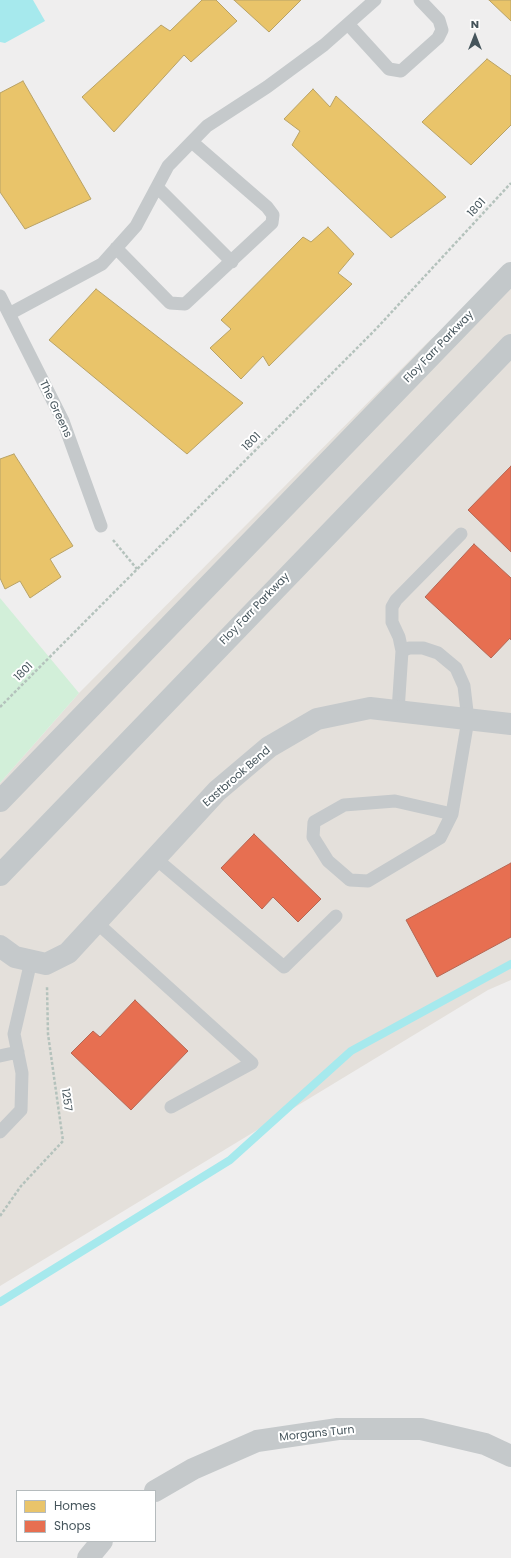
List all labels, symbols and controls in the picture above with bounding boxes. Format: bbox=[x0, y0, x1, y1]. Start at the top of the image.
north arrow bbox=[455, 16, 495, 56]
text: N bbox=[471, 16, 479, 32]
street label: 1801 bbox=[465, 196, 489, 220]
street label: Floy Farr Parkway bbox=[401, 308, 477, 386]
street label: The Greens bbox=[36, 378, 74, 440]
street label: 1801 bbox=[240, 430, 264, 454]
street label: Floy Farr Parkway bbox=[217, 570, 293, 648]
street label: 1801 bbox=[12, 660, 36, 684]
street label: Eastbrook Bend bbox=[201, 744, 273, 810]
street label: 1257 bbox=[58, 1088, 74, 1112]
street label: Morgans Turn bbox=[279, 1423, 355, 1445]
legend bbox=[16, 1490, 156, 1542]
text: Homes bbox=[54, 1497, 96, 1514]
text: Shops bbox=[54, 1517, 91, 1534]

